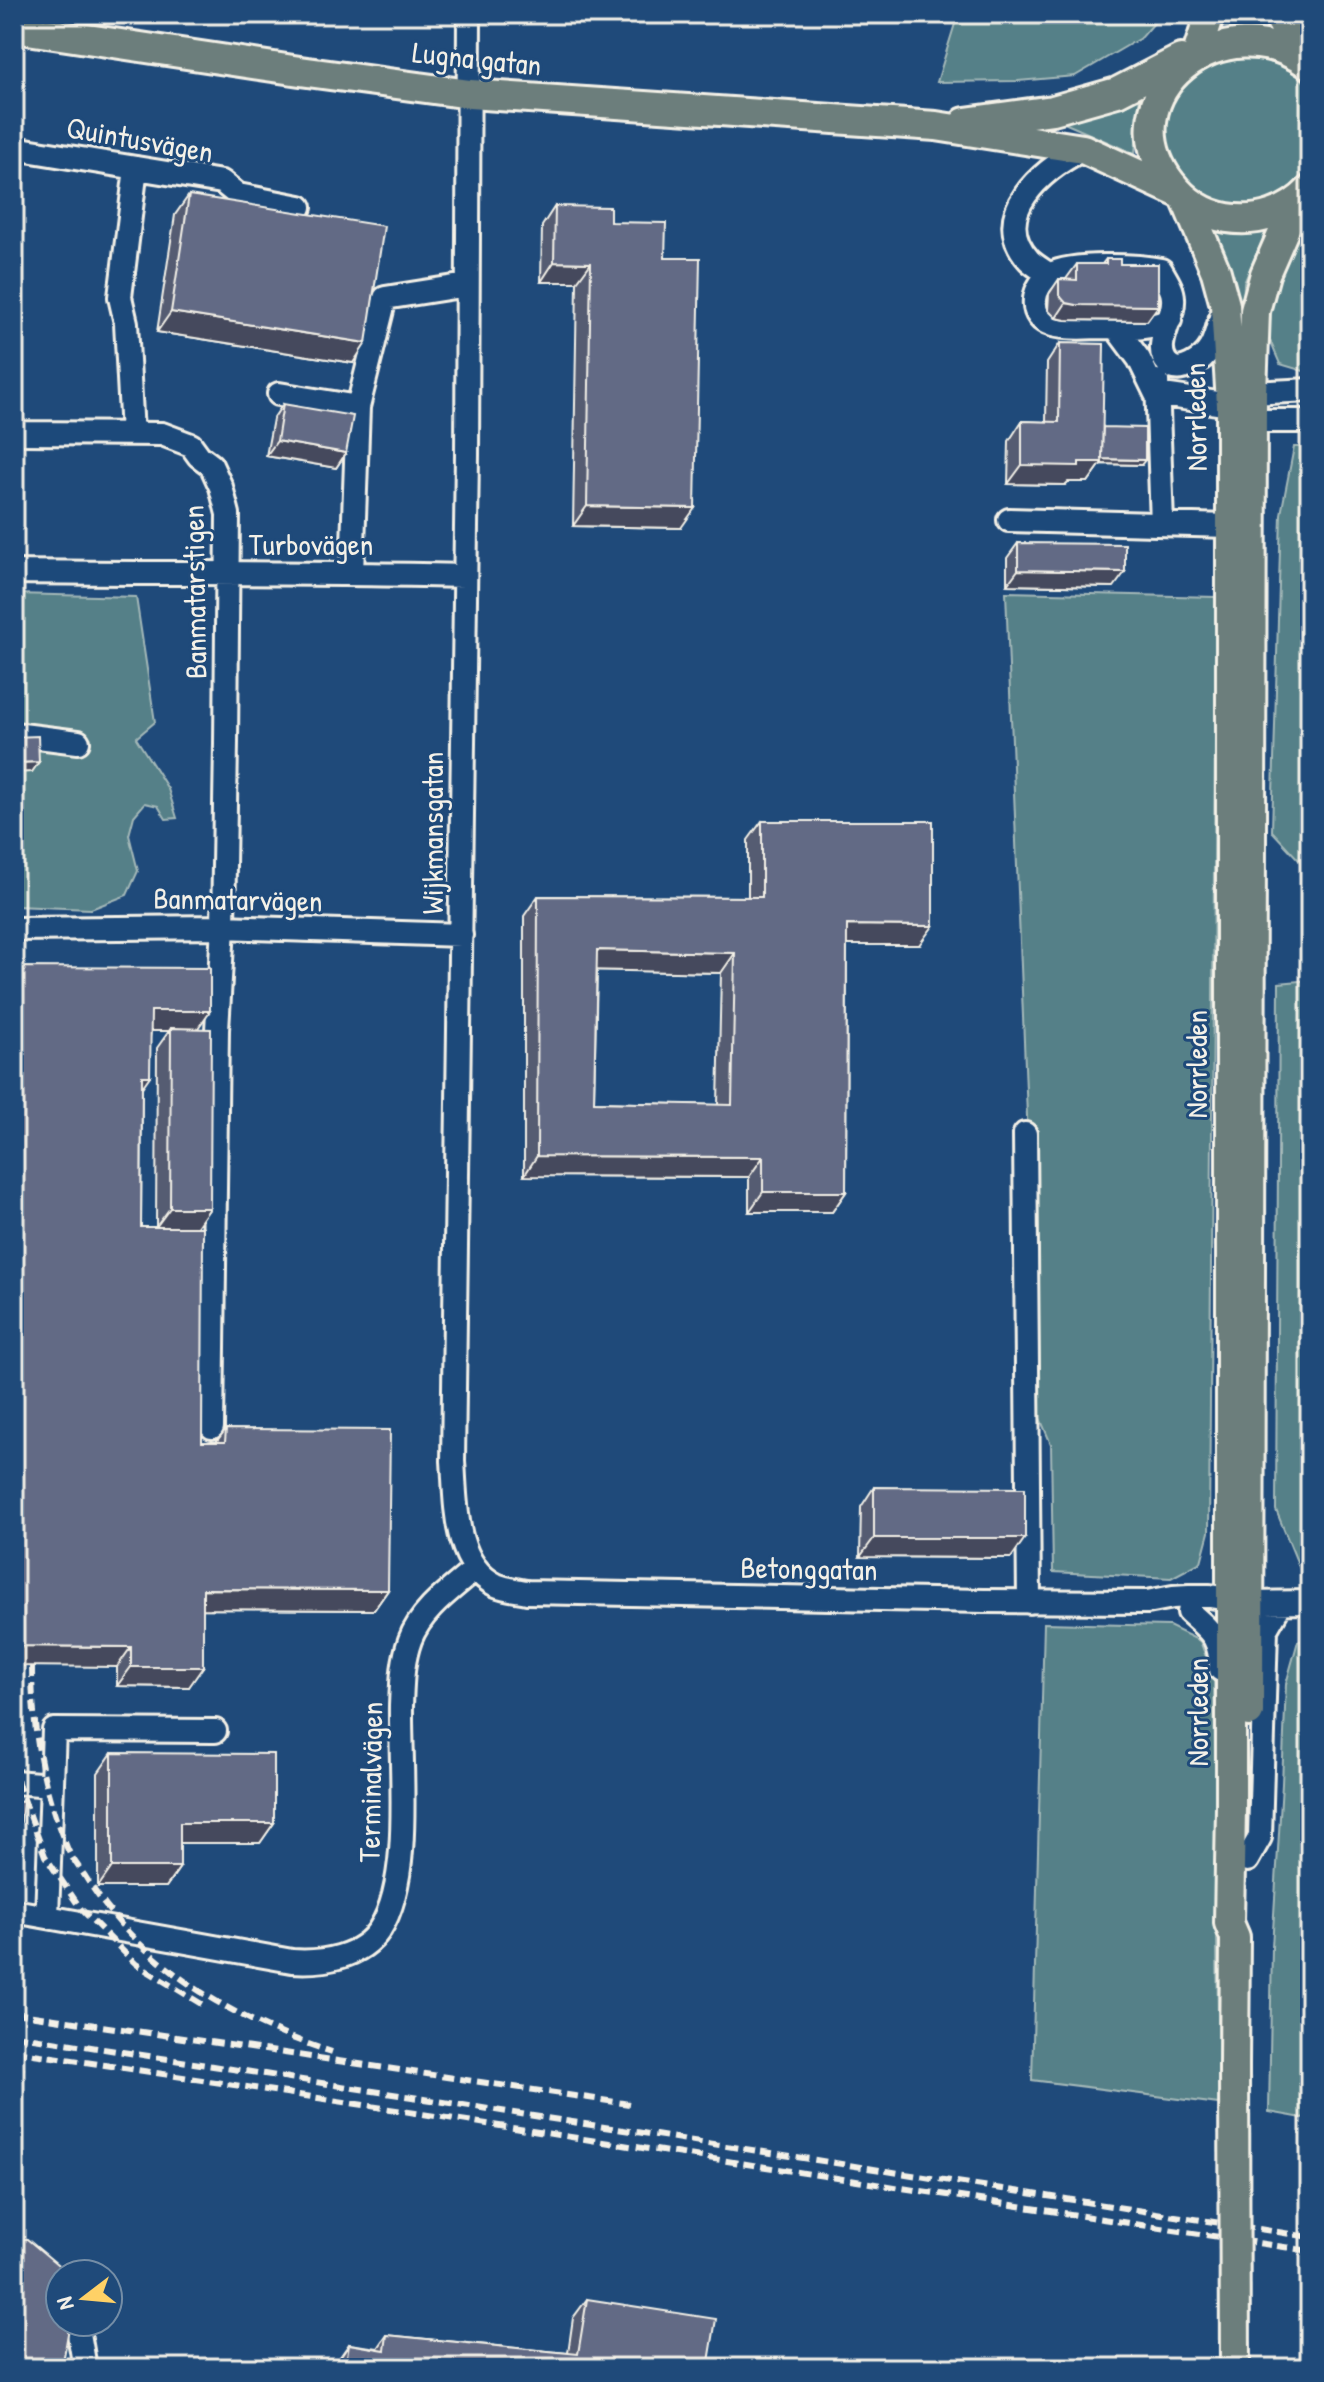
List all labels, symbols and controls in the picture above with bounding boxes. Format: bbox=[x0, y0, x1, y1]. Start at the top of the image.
street label: Lugna gatan bbox=[411, 31, 543, 85]
street label: Quintusvägen bbox=[63, 106, 217, 172]
street label: Norrleden bbox=[1174, 363, 1216, 471]
street label: Banmatarstigen bbox=[172, 505, 216, 679]
street label: Turbovägen bbox=[249, 524, 373, 564]
street label: Wijkmansgatan bbox=[412, 752, 452, 914]
street label: Banmatarvägen bbox=[153, 878, 323, 920]
street label: Norrleden bbox=[1176, 1010, 1216, 1118]
street label: Betonggatan bbox=[740, 1547, 878, 1589]
street label: Norrleden bbox=[1177, 1658, 1217, 1766]
street label: Terminalvägen bbox=[349, 1701, 391, 1863]
north arrow bbox=[44, 2258, 124, 2338]
text: N bbox=[49, 2293, 81, 2313]

